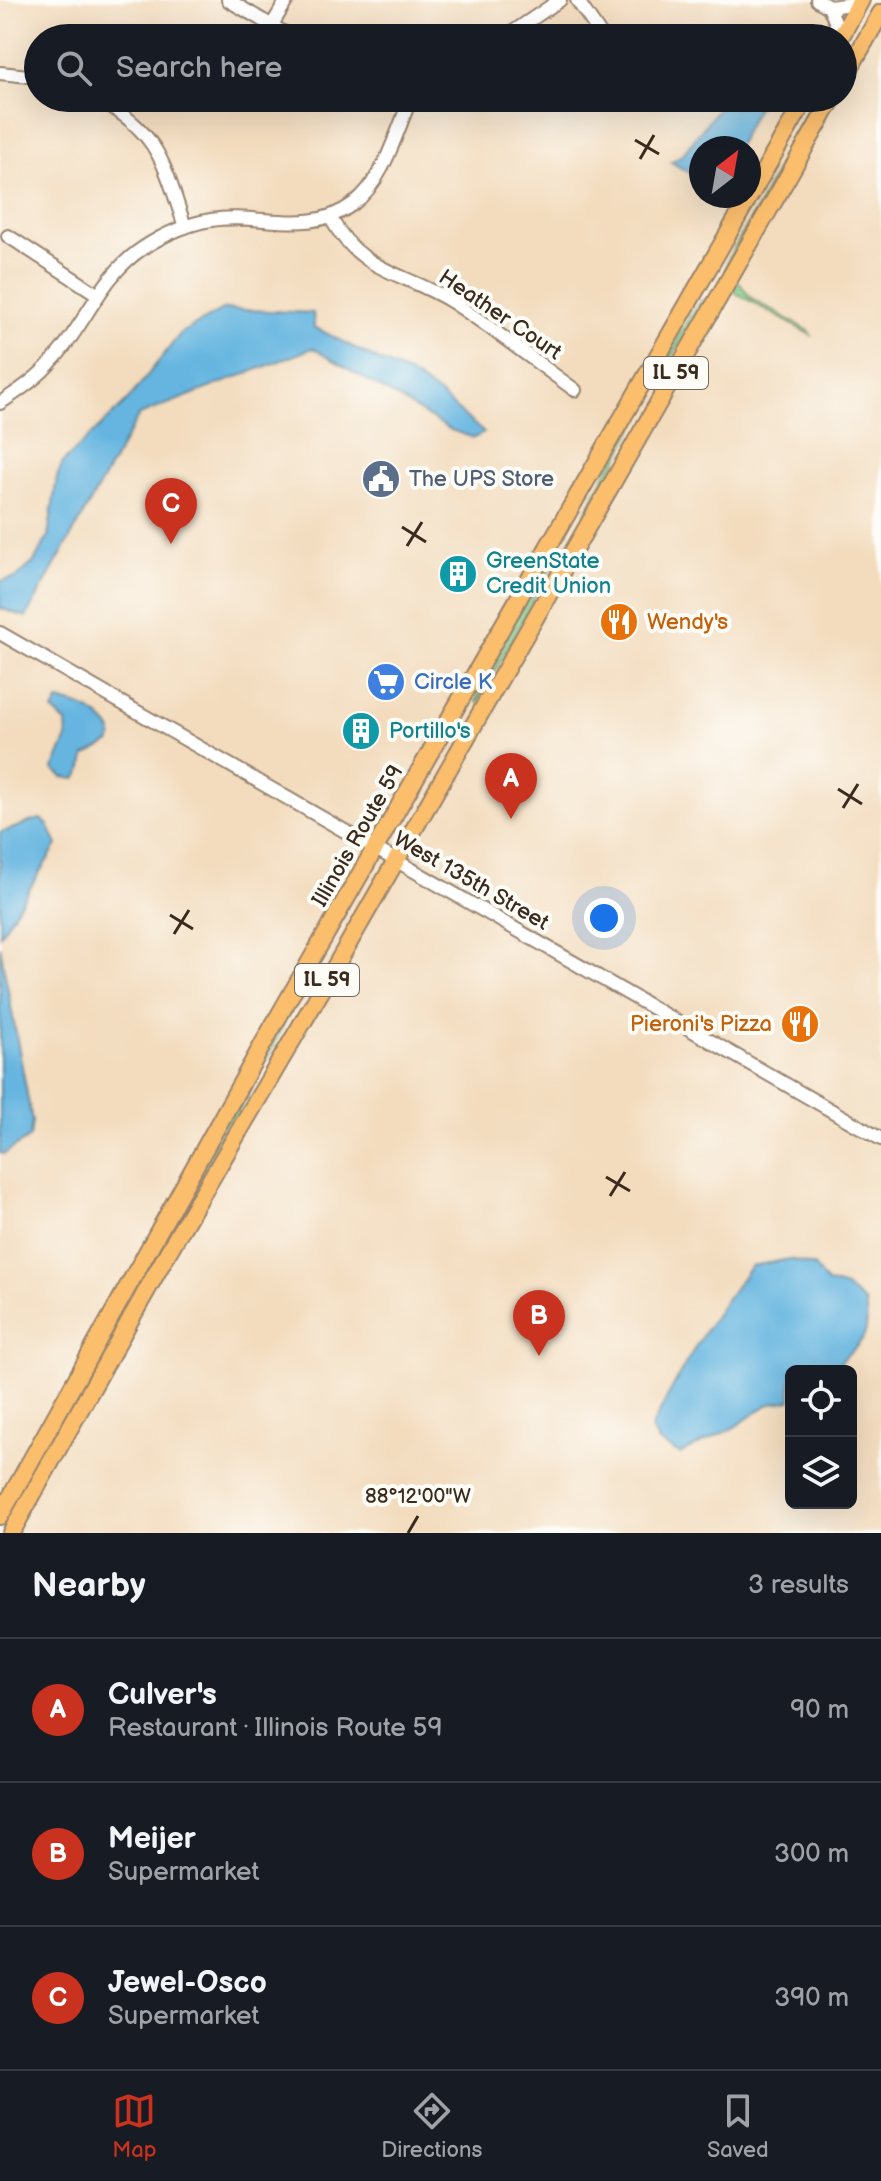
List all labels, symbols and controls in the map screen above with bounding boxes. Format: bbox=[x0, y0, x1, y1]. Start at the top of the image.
search box bbox=[24, 24, 857, 112]
icon: search bbox=[52, 46, 96, 90]
text: Search here bbox=[116, 50, 282, 86]
north arrow bbox=[689, 136, 761, 208]
street label: Heather Court bbox=[433, 264, 567, 366]
road number: IL 59 bbox=[644, 357, 708, 389]
public building icon: The UPS Store bbox=[360, 458, 402, 500]
place label: The UPS Store bbox=[409, 466, 554, 493]
pin: C bbox=[145, 478, 197, 544]
place label: GreenState Credit Union bbox=[486, 548, 611, 600]
building icon: GreenState Credit Union bbox=[437, 553, 479, 595]
restaurant icon: Wendy's bbox=[598, 601, 640, 643]
place label: Wendy's bbox=[647, 609, 728, 636]
supermarket icon: Circle K bbox=[365, 661, 407, 703]
place label: Circle K bbox=[414, 669, 493, 696]
building icon: Portillo's bbox=[340, 710, 382, 752]
place label: Portillo's bbox=[389, 718, 471, 745]
pin: A bbox=[485, 753, 537, 819]
street label: Illinois Route 59 bbox=[306, 760, 410, 912]
street label: West 135th Street bbox=[388, 826, 554, 937]
your location bbox=[584, 898, 624, 938]
road number: IL 59 bbox=[295, 964, 359, 996]
restaurant icon: Pieroni's Pizza bbox=[779, 1003, 821, 1045]
place label: Pieroni's Pizza bbox=[630, 1011, 772, 1038]
pin: B bbox=[513, 1290, 565, 1356]
map controls bbox=[785, 1365, 857, 1509]
button: locate bbox=[785, 1365, 857, 1437]
button: layers bbox=[785, 1437, 857, 1509]
text: 88°12'00"W bbox=[365, 1485, 471, 1509]
text: Nearby bbox=[32, 1565, 146, 1606]
text: 3 results bbox=[748, 1570, 849, 1601]
text: Culver's bbox=[108, 1677, 217, 1713]
text: A bbox=[50, 1695, 66, 1726]
text: 90 m bbox=[790, 1695, 849, 1726]
text: Restaurant · Illinois Route 59 bbox=[108, 1713, 443, 1744]
text: Meijer bbox=[108, 1821, 196, 1857]
text: B bbox=[49, 1839, 67, 1870]
text: 300 m bbox=[774, 1839, 849, 1870]
text: Supermarket bbox=[108, 1857, 259, 1888]
text: Jewel-Osco bbox=[108, 1965, 267, 2001]
text: C bbox=[49, 1983, 67, 2014]
text: 390 m bbox=[774, 1983, 849, 2014]
text: Supermarket bbox=[108, 2001, 259, 2032]
tab: Map bbox=[112, 2089, 157, 2164]
tab: Directions bbox=[381, 2089, 482, 2164]
tab: Saved bbox=[707, 2089, 769, 2164]

